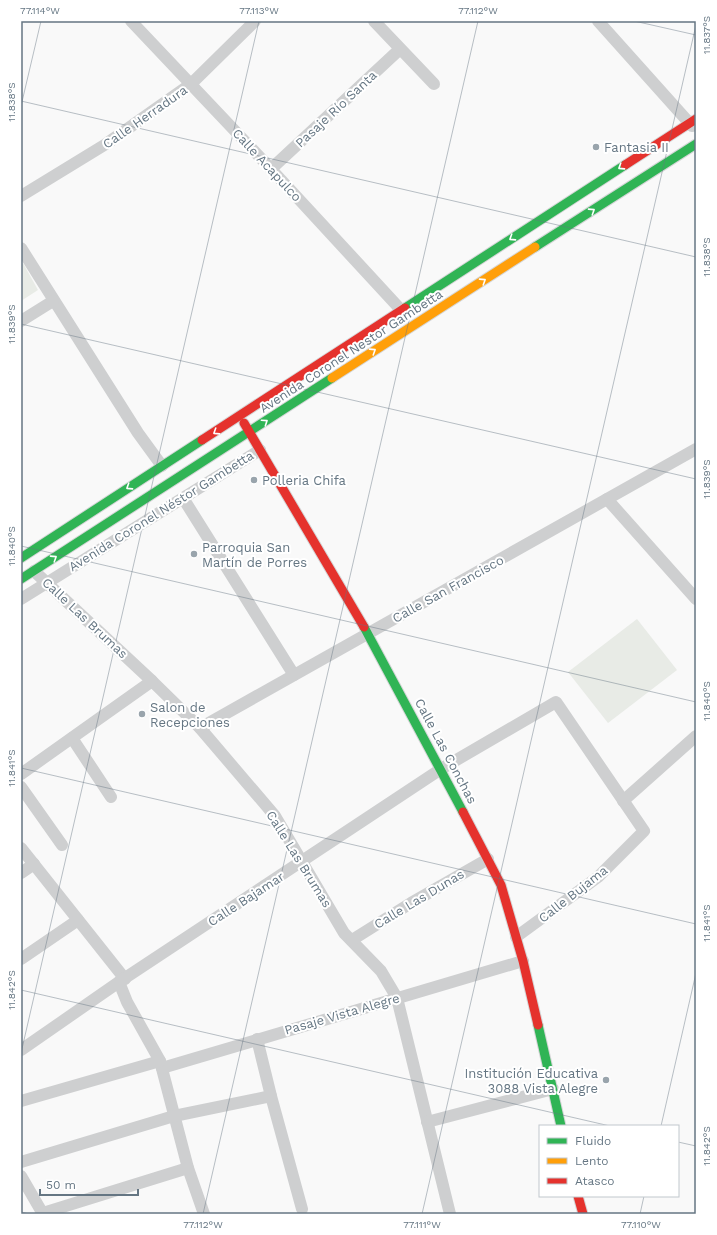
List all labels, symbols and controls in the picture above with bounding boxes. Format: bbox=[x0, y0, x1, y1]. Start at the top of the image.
text: 77.114°W bbox=[20, 5, 60, 16]
text: 77.113°W bbox=[239, 5, 279, 16]
text: 77.112°W bbox=[458, 5, 498, 16]
text: 11.837°S bbox=[701, 16, 712, 54]
street label: Pasaje Río Santa bbox=[292, 67, 380, 150]
text: 11.838°S bbox=[6, 82, 17, 122]
street label: Calle Herradura bbox=[100, 82, 191, 152]
street label: Calle Acapulco bbox=[229, 126, 305, 205]
place label: Fantasia II bbox=[604, 140, 669, 155]
marker: Fantasia II bbox=[591, 142, 601, 152]
one-way arrow bbox=[618, 162, 625, 170]
one-way arrow bbox=[588, 208, 595, 216]
one-way arrow bbox=[510, 234, 517, 241]
text: 11.838°S bbox=[701, 237, 712, 277]
one-way arrow bbox=[479, 278, 486, 286]
street label: Avenida Coronel Nestor Gambetta bbox=[257, 286, 446, 416]
text: 11.839°S bbox=[6, 304, 17, 344]
one-way arrow bbox=[369, 348, 376, 356]
one-way arrow bbox=[260, 420, 267, 427]
one-way arrow bbox=[213, 427, 220, 434]
street label: Avenida Coronel Néstor Gambetta bbox=[66, 447, 257, 574]
text: 11.839°S bbox=[701, 459, 712, 499]
place label: Polleria Chifa bbox=[262, 473, 346, 488]
marker: Polleria Chifa bbox=[249, 475, 259, 485]
one-way arrow bbox=[127, 483, 134, 490]
text: 11.840°S bbox=[6, 526, 17, 566]
place label: Parroquia San Martín de Porres bbox=[202, 540, 307, 570]
marker: Parroquia San Martín de Porres bbox=[189, 549, 199, 559]
street label: Calle San Francisco bbox=[390, 552, 506, 626]
one-way arrow bbox=[50, 555, 57, 563]
street label: Calle Las Brumas bbox=[39, 575, 131, 661]
text: 11.840°S bbox=[701, 681, 712, 721]
street label: Calle Las Conchas bbox=[412, 696, 480, 806]
place label: Salon de Recepciones bbox=[150, 700, 230, 730]
marker: Salon de Recepciones bbox=[137, 709, 147, 719]
text: 11.841°S bbox=[6, 749, 17, 787]
street label: Calle Las Brumas bbox=[263, 808, 335, 910]
street label: Calle Bujama bbox=[536, 862, 611, 926]
street label: Calle Las Dunas bbox=[371, 866, 467, 932]
street label: Calle Bajamar bbox=[205, 869, 287, 929]
text: 11.841°S bbox=[701, 904, 712, 942]
text: 11.842°S bbox=[6, 970, 17, 1010]
street label: Pasaje Vista Alegre bbox=[283, 990, 401, 1038]
place label: Institución Educativa 3088 Vista Alegre bbox=[464, 1066, 599, 1096]
marker: Institución Educativa 3088 Vista Alegre bbox=[601, 1075, 611, 1085]
legend bbox=[539, 1125, 679, 1197]
text: 11.842°S bbox=[701, 1126, 712, 1166]
text: Fluido bbox=[575, 1134, 611, 1148]
text: Lento bbox=[575, 1154, 609, 1168]
scale bar bbox=[40, 1171, 138, 1197]
text: Atasco bbox=[575, 1174, 615, 1188]
text: 50 m bbox=[46, 1178, 76, 1192]
text: 77.112°W bbox=[183, 1219, 223, 1230]
text: 77.111°W bbox=[403, 1219, 441, 1230]
text: 77.110°W bbox=[621, 1219, 661, 1230]

